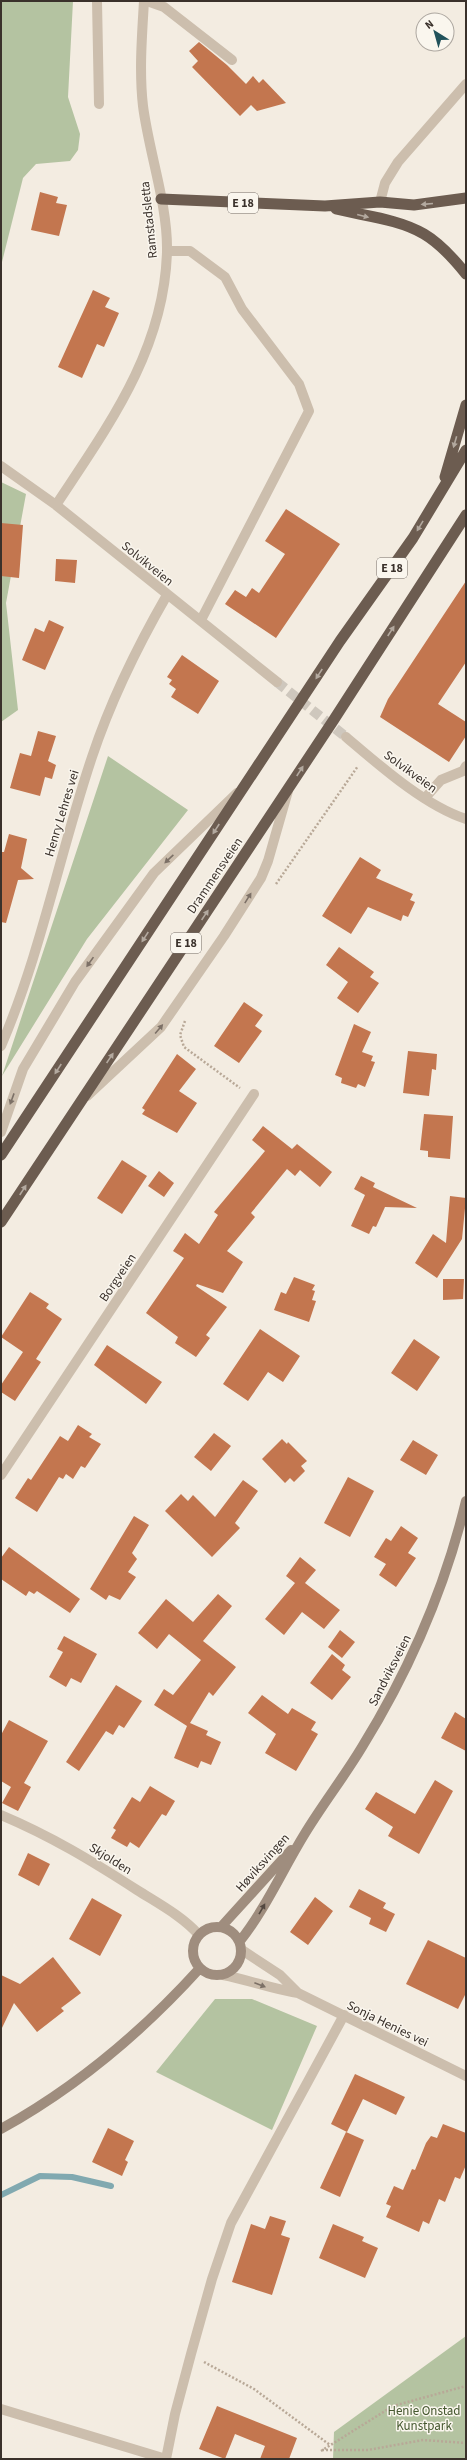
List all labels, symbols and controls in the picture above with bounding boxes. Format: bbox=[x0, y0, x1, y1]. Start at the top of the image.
north arrow bbox=[415, 12, 455, 52]
text: N bbox=[422, 16, 437, 33]
street label: Ramstadsletta bbox=[136, 180, 162, 259]
road number: E 18 bbox=[228, 193, 258, 213]
one-way arrow bbox=[421, 201, 433, 207]
one-way arrow bbox=[357, 213, 369, 219]
one-way arrow bbox=[452, 437, 458, 449]
one-way arrow bbox=[417, 520, 424, 532]
street label: Solvikveien bbox=[118, 537, 177, 590]
road number: E 18 bbox=[377, 558, 407, 578]
one-way arrow bbox=[387, 626, 395, 636]
one-way arrow bbox=[315, 668, 322, 679]
street label: Solvikveien bbox=[380, 746, 441, 797]
one-way arrow bbox=[296, 766, 304, 776]
street label: Henry Lehres vei bbox=[40, 768, 84, 859]
one-way arrow bbox=[212, 824, 220, 834]
street label: Drammensveien bbox=[183, 834, 247, 917]
one-way arrow bbox=[164, 854, 174, 864]
one-way arrow bbox=[244, 893, 252, 903]
one-way arrow bbox=[201, 909, 209, 920]
one-way arrow bbox=[141, 932, 149, 942]
road number: E 18 bbox=[171, 933, 201, 953]
one-way arrow bbox=[86, 956, 94, 967]
one-way arrow bbox=[155, 1023, 164, 1034]
one-way arrow bbox=[106, 1053, 114, 1063]
one-way arrow bbox=[54, 1063, 61, 1075]
one-way arrow bbox=[9, 1093, 15, 1105]
one-way arrow bbox=[19, 1184, 26, 1196]
street label: Borgveien bbox=[95, 1250, 141, 1305]
street label: Sandviksveien bbox=[364, 1632, 416, 1709]
street label: Høviksvingen bbox=[232, 1830, 294, 1896]
street label: Skjolden bbox=[86, 1839, 135, 1879]
one-way arrow bbox=[259, 1903, 266, 1915]
one-way arrow bbox=[255, 1982, 267, 1988]
street label: Sonja Henies vei bbox=[344, 1996, 431, 2051]
park label: Henie Onstad Kunstpark bbox=[387, 2402, 461, 2435]

